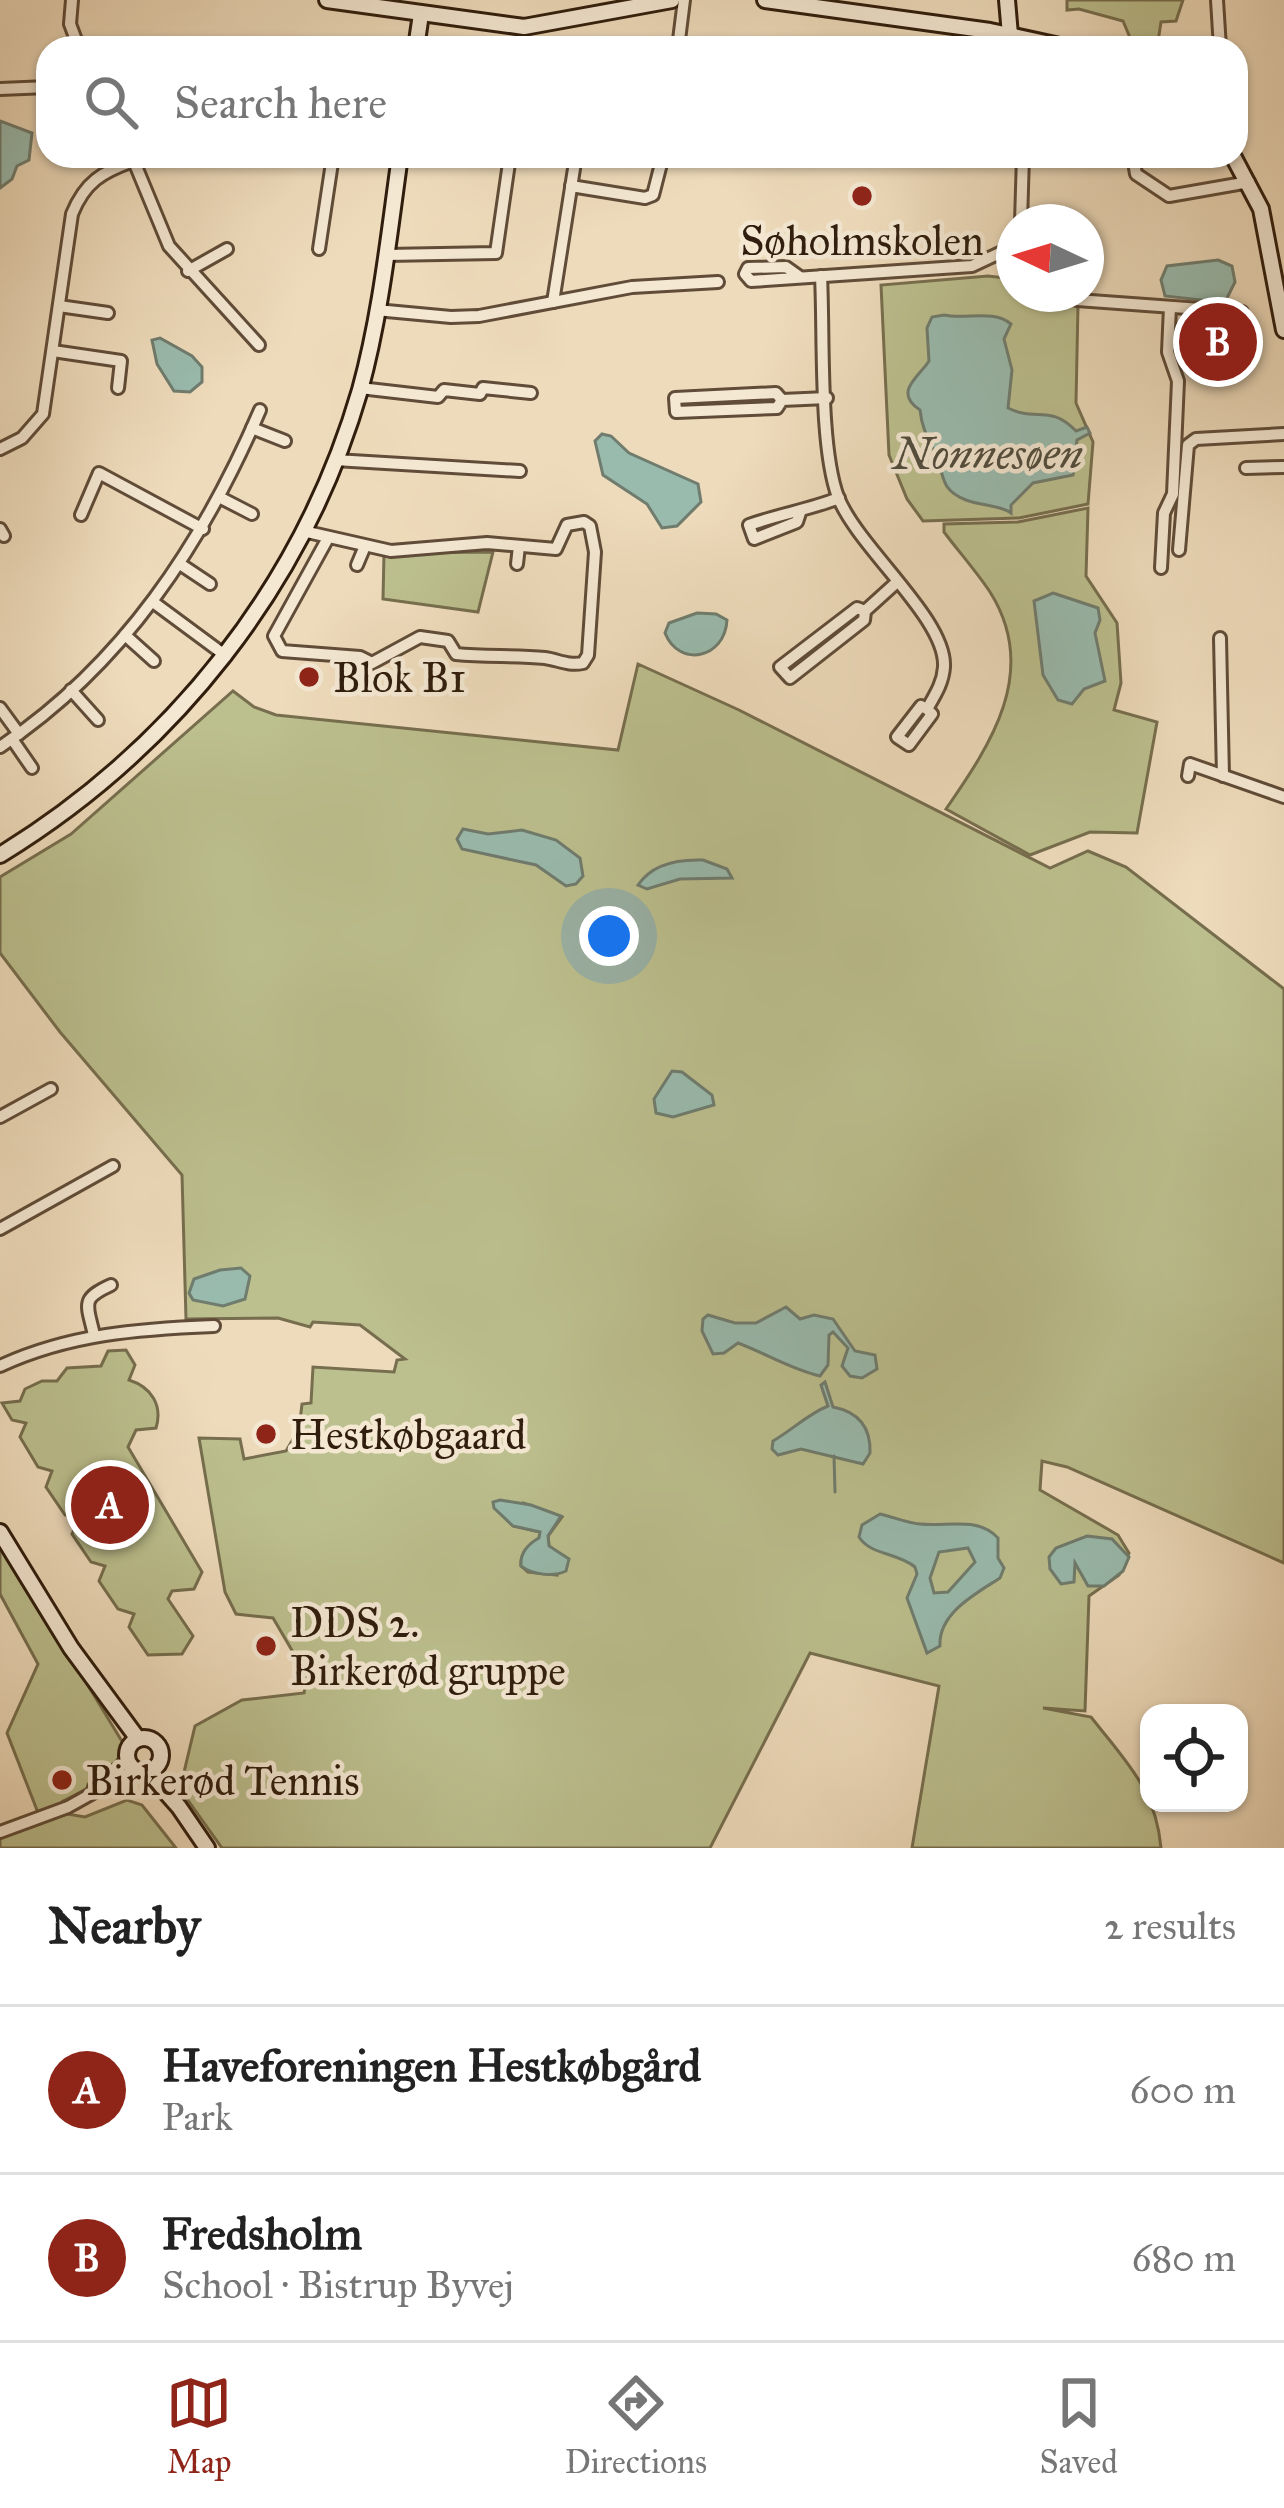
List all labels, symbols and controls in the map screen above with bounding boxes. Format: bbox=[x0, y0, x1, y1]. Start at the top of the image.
search box bbox=[36, 36, 1248, 168]
icon: search bbox=[78, 69, 144, 135]
text: Search here bbox=[174, 75, 387, 130]
marker: Søholmskolen bbox=[849, 183, 875, 209]
north arrow bbox=[996, 204, 1104, 312]
place label: Søholmskolen bbox=[740, 215, 984, 267]
pin: B bbox=[1179, 297, 1257, 387]
water label: Nonnesøen bbox=[890, 426, 1083, 481]
place label: Blok B1 bbox=[333, 652, 466, 704]
marker: Blok B1 bbox=[296, 664, 322, 690]
your location bbox=[579, 906, 639, 966]
place label: Hestkøbgaard bbox=[290, 1409, 526, 1461]
marker: Hestkøbgaard bbox=[253, 1421, 279, 1447]
pin: A bbox=[71, 1460, 149, 1550]
place label: DDS 2. Birkerød gruppe bbox=[290, 1597, 566, 1697]
marker: DDS 2. Birkerød gruppe bbox=[253, 1633, 279, 1659]
map controls bbox=[1140, 1704, 1248, 1812]
button: locate bbox=[1140, 1704, 1248, 1812]
place label: Birkerød Tennis bbox=[86, 1755, 360, 1807]
marker: Birkerød Tennis bbox=[49, 1767, 75, 1793]
text: Nearby bbox=[48, 1895, 200, 1957]
text: 2 results bbox=[1104, 1902, 1236, 1950]
text: Haveforeningen Hestkøbgård bbox=[162, 2038, 701, 2093]
text: A bbox=[74, 2066, 100, 2114]
text: 600 m bbox=[1129, 2066, 1236, 2114]
text: Park bbox=[162, 2093, 233, 2141]
text: Fredsholm bbox=[162, 2206, 362, 2261]
text: B bbox=[74, 2234, 100, 2282]
text: 680 m bbox=[1131, 2234, 1236, 2282]
text: School · Bistrup Byvej bbox=[162, 2261, 514, 2309]
tab: Map bbox=[166, 2370, 232, 2482]
tab: Directions bbox=[565, 2370, 707, 2482]
tab: Saved bbox=[1039, 2370, 1118, 2482]

